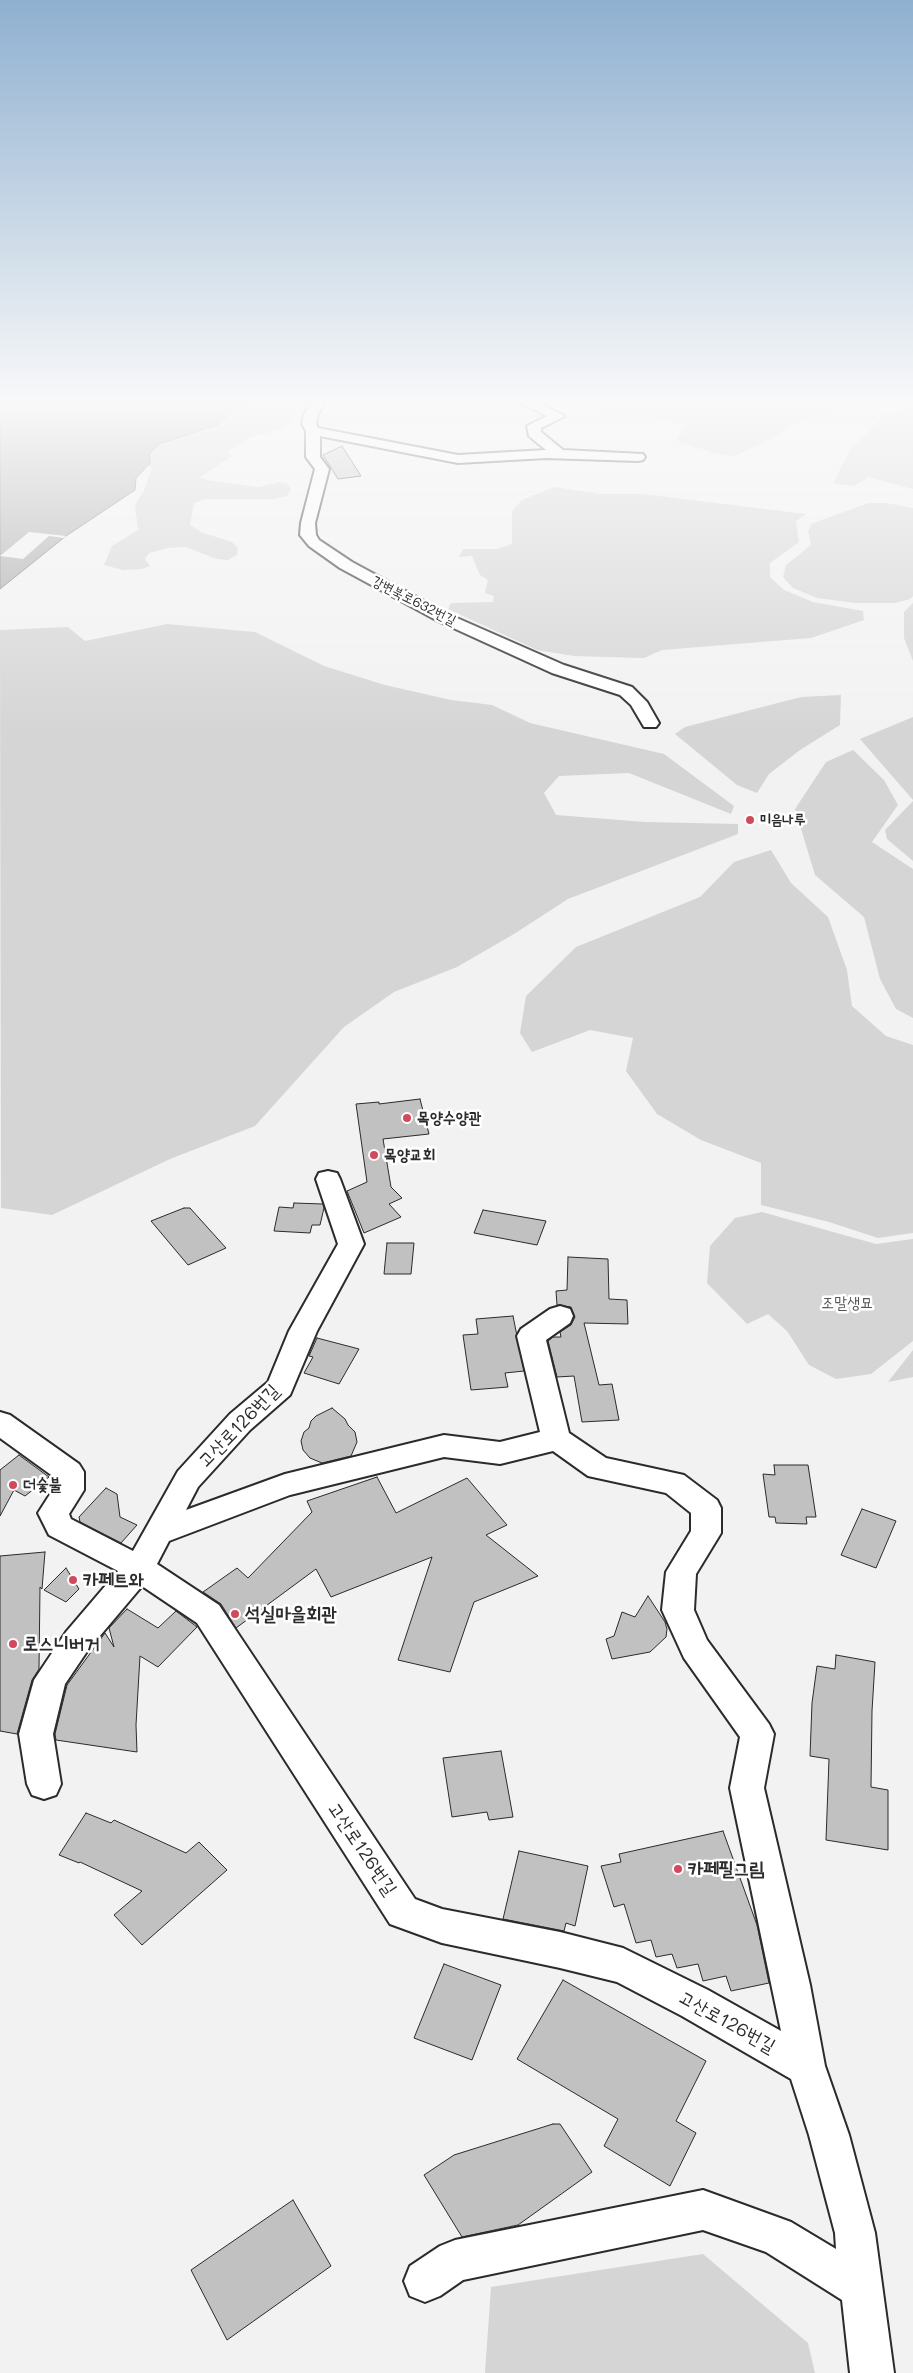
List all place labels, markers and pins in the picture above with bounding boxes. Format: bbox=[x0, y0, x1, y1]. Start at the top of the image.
place label: 미음나루 bbox=[760, 812, 805, 828]
marker: 미음나루 bbox=[744, 814, 756, 826]
place label: 목양수양관 bbox=[417, 1108, 481, 1128]
marker: 목양수양관 bbox=[401, 1112, 413, 1124]
place label: 목양교회 bbox=[384, 1145, 436, 1165]
marker: 목양교회 bbox=[368, 1149, 380, 1161]
place label: 더숯불 bbox=[23, 1475, 62, 1495]
marker: 더숯불 bbox=[7, 1479, 19, 1491]
place label: 카페트와 bbox=[83, 1569, 144, 1591]
marker: 카페트와 bbox=[67, 1574, 79, 1586]
place label: 석실마을회관 bbox=[245, 1603, 337, 1625]
marker: 석실마을회관 bbox=[229, 1608, 241, 1620]
place label: 로스니버거 bbox=[23, 1633, 99, 1655]
marker: 로스니버거 bbox=[7, 1638, 19, 1650]
place label: 카페필그림 bbox=[688, 1858, 764, 1880]
marker: 카페필그림 bbox=[672, 1863, 684, 1875]

